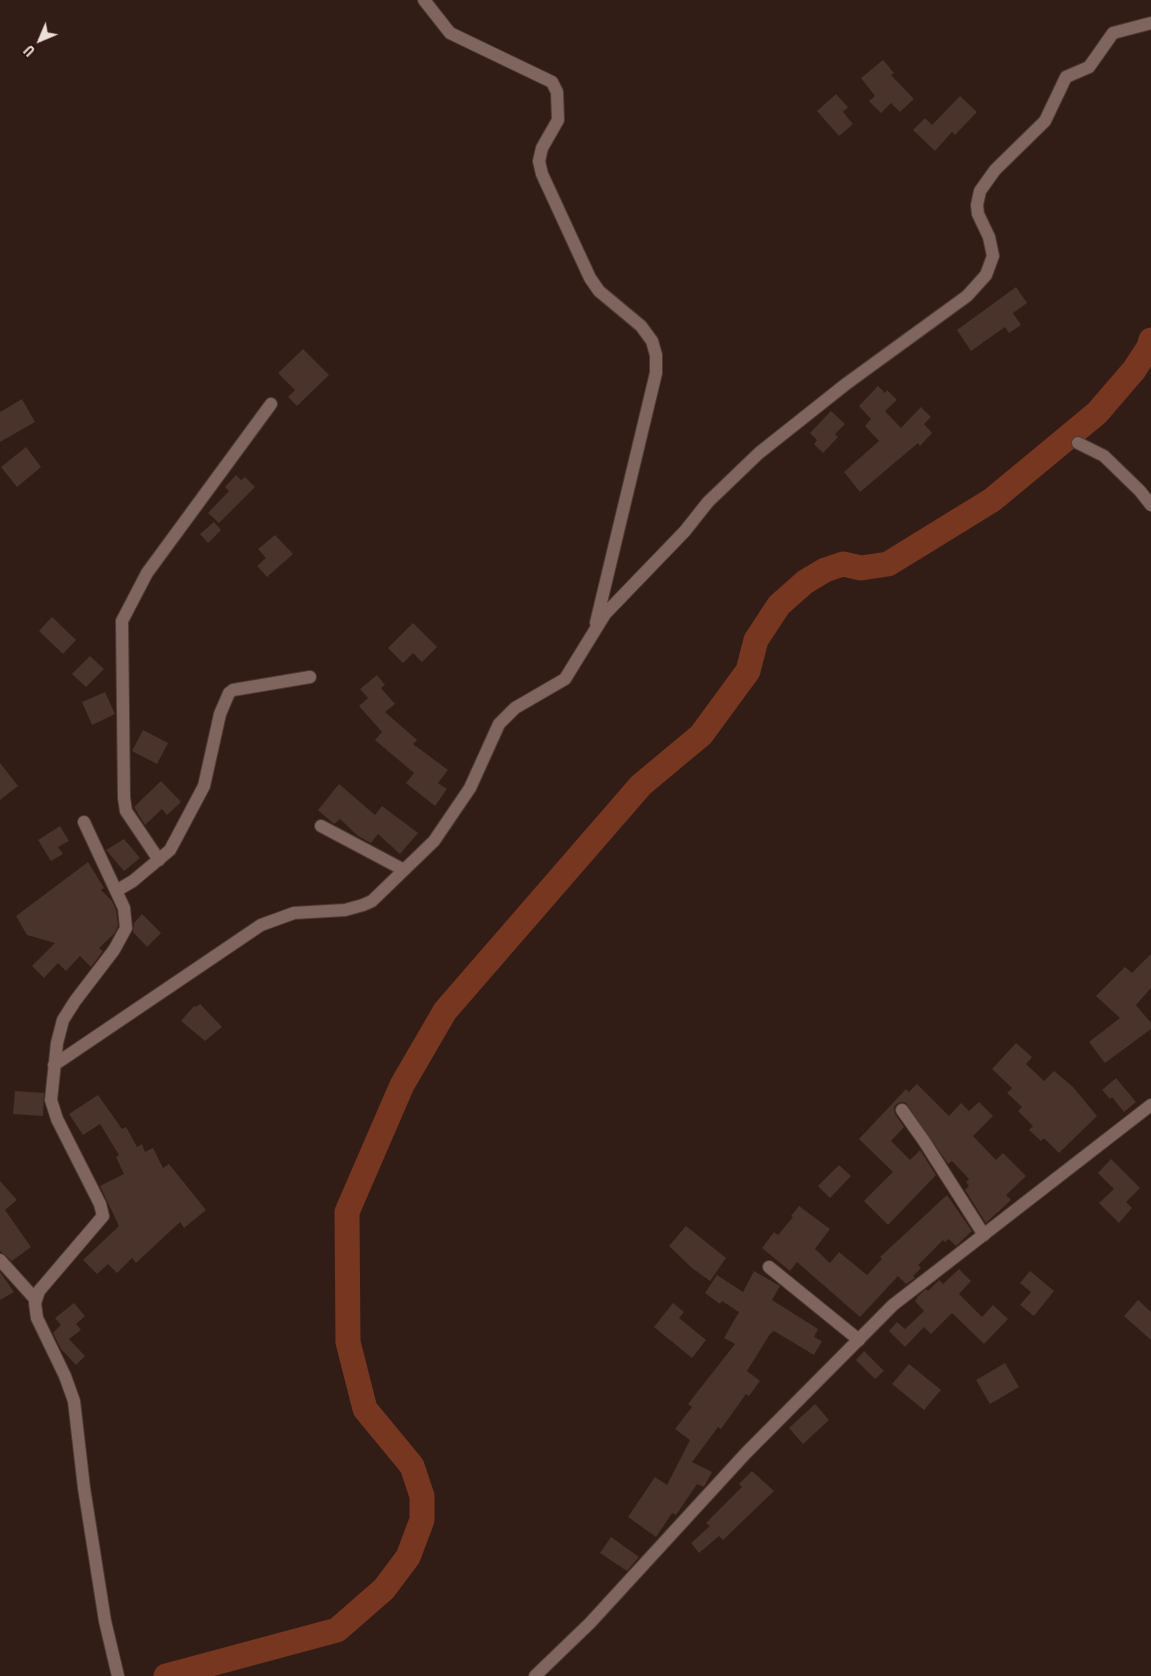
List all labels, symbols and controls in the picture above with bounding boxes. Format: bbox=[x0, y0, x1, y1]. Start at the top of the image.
north arrow bbox=[15, 15, 65, 65]
text: U bbox=[21, 42, 38, 59]

